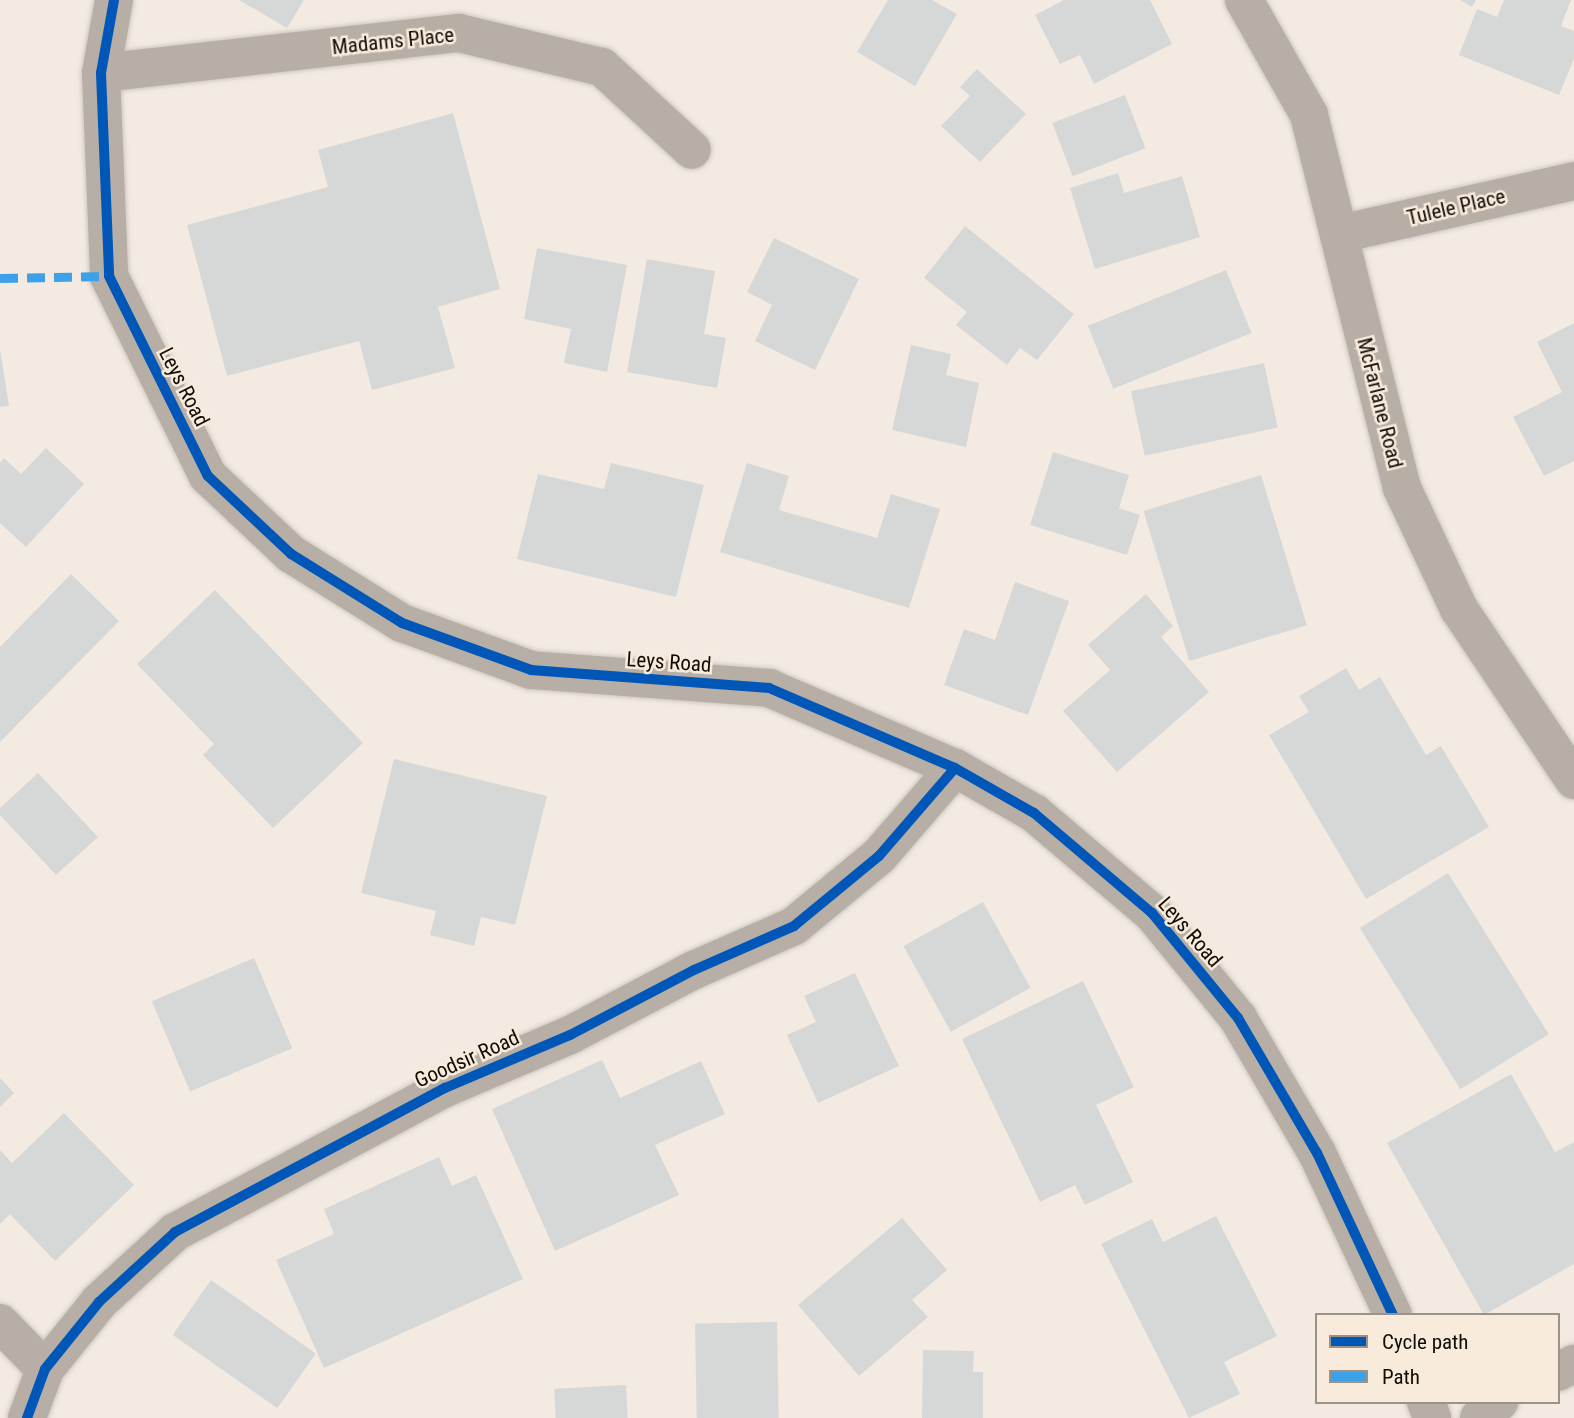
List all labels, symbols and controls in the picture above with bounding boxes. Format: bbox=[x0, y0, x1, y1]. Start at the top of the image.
street label: Madams Place bbox=[331, 22, 455, 60]
street label: Tulele Place bbox=[1404, 183, 1508, 231]
street label: McFarlane Road bbox=[1352, 335, 1408, 471]
street label: Leys Road bbox=[153, 343, 215, 431]
street label: Leys Road bbox=[626, 646, 712, 678]
street label: Leys Road bbox=[1153, 892, 1227, 972]
street label: Goodsir Road bbox=[411, 1025, 523, 1093]
legend bbox=[1315, 1313, 1560, 1404]
text: Cycle path bbox=[1382, 1330, 1468, 1354]
text: Path bbox=[1382, 1365, 1420, 1389]

